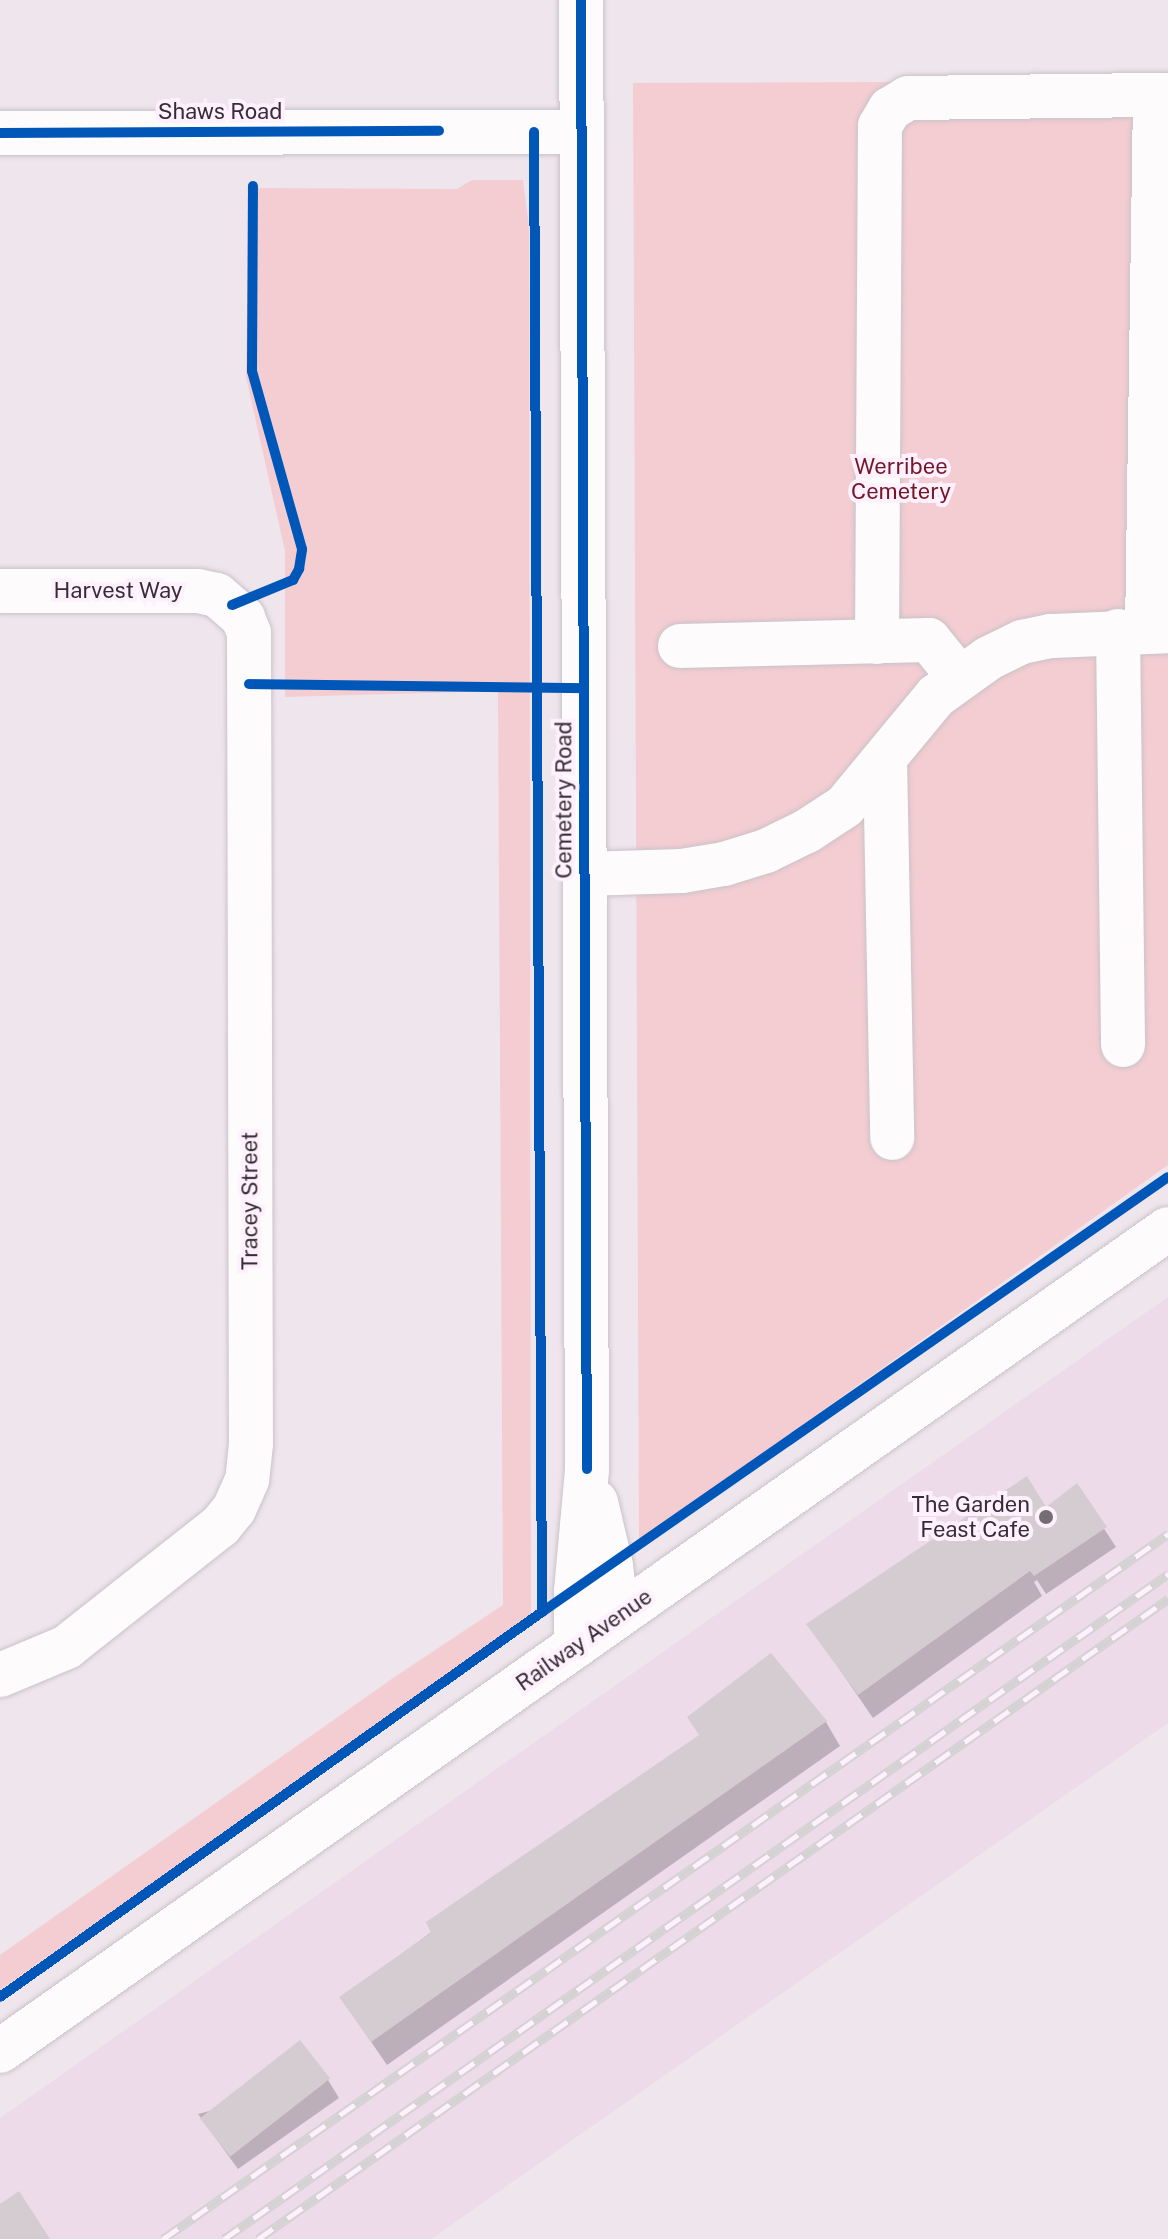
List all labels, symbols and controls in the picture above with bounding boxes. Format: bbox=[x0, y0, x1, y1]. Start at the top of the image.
street label: Shaws Road bbox=[158, 99, 282, 125]
park label: Werribee Cemetery bbox=[851, 453, 951, 504]
street label: Harvest Way bbox=[53, 578, 183, 604]
street label: Cemetery Road bbox=[551, 721, 577, 879]
street label: Tracey Street bbox=[237, 1132, 263, 1270]
place label: The Garden Feast Cafe bbox=[911, 1491, 1030, 1542]
marker: The Garden Feast Cafe bbox=[1037, 1508, 1055, 1526]
street label: Railway Avenue bbox=[511, 1583, 657, 1697]

